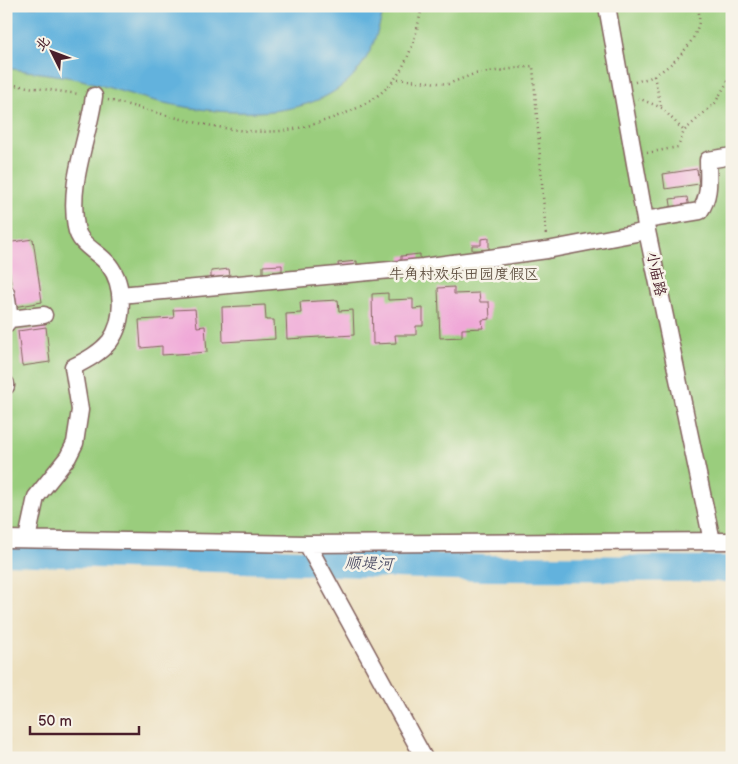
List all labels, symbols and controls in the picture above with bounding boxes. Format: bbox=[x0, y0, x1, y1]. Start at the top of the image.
north arrow bbox=[28, 28, 78, 78]
text: 北 bbox=[32, 33, 54, 55]
street label: 小庙路 bbox=[642, 250, 670, 298]
park label: 牛角村欢乐田园度假区 bbox=[389, 265, 539, 284]
water label: 顺堤河 bbox=[345, 554, 396, 574]
scale bar bbox=[30, 704, 139, 736]
text: 50 m bbox=[38, 712, 72, 731]

